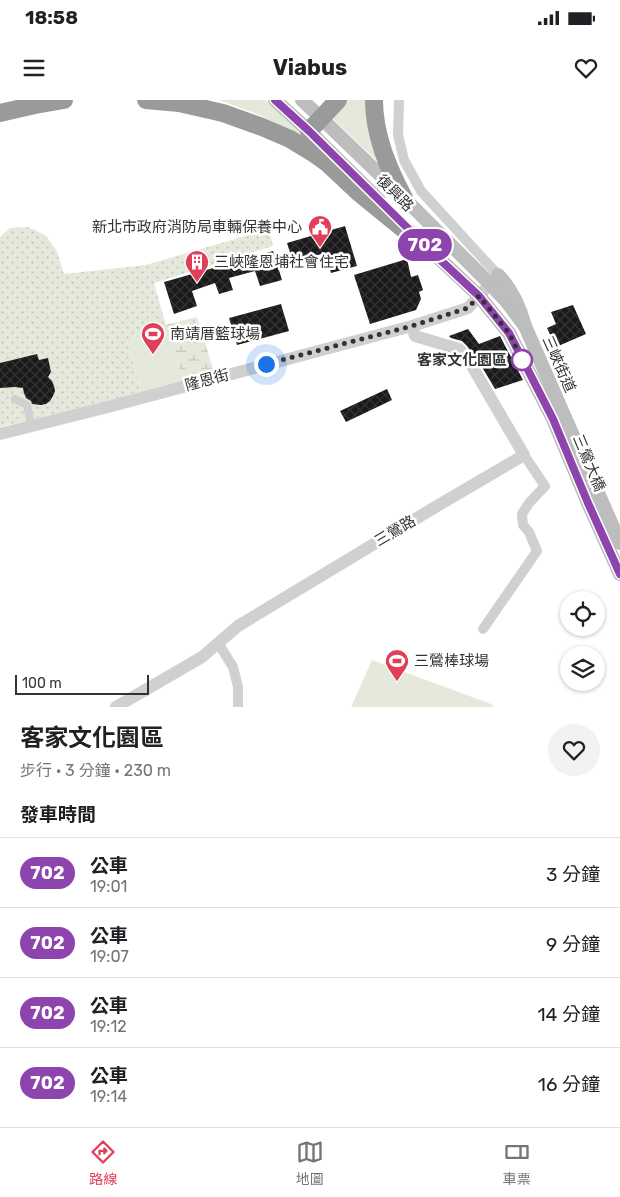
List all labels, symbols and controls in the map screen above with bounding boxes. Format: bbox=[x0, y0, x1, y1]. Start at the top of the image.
text: 18:58 bbox=[25, 6, 78, 29]
icon: menu bbox=[20, 54, 48, 82]
text: Viabus bbox=[273, 54, 347, 81]
icon: heart bbox=[572, 54, 600, 82]
street label: 復興路 bbox=[373, 171, 417, 215]
public building icon: 新北市政府消防局車輛保養中心 bbox=[307, 214, 333, 248]
place label: 新北市政府消防局車輛保養中心 bbox=[92, 218, 302, 236]
line badge: 702 bbox=[396, 229, 454, 261]
text: 702 bbox=[408, 234, 442, 256]
building icon: 三峽隆恩埔社會住宅 bbox=[184, 249, 210, 283]
place label: 三峽隆恩埔社會住宅 bbox=[214, 253, 349, 271]
sports icon: 南靖厝籃球場 bbox=[140, 321, 166, 355]
place label: 南靖厝籃球場 bbox=[170, 325, 260, 343]
street label: 三峽街道 bbox=[539, 333, 579, 395]
marker: 客家文化園區 bbox=[511, 349, 533, 371]
place label: 客家文化園區 bbox=[417, 351, 507, 369]
your location bbox=[254, 352, 279, 377]
street label: 隆恩街 bbox=[183, 365, 231, 395]
street label: 三鶯大橋 bbox=[569, 432, 609, 494]
street label: 三鶯路 bbox=[371, 512, 419, 550]
map controls bbox=[560, 591, 605, 691]
button: locate bbox=[560, 591, 605, 636]
button: layers bbox=[560, 646, 605, 691]
sports icon: 三鶯棒球場 bbox=[384, 648, 410, 682]
place label: 三鶯棒球場 bbox=[414, 652, 489, 670]
scale bar bbox=[15, 672, 149, 695]
text: 100 m bbox=[22, 675, 62, 692]
text: 客家文化園區 bbox=[20, 724, 164, 752]
button: heart bbox=[548, 724, 600, 776]
text: 步行 · 3 分鐘 · 230 m bbox=[20, 761, 171, 780]
text: 發車時間 bbox=[20, 803, 96, 826]
text: 公車 bbox=[90, 854, 128, 877]
text: 702 bbox=[30, 862, 65, 884]
text: 3 分鐘 bbox=[546, 863, 600, 886]
text: 19:01 bbox=[90, 877, 127, 896]
text: 公車 bbox=[90, 924, 128, 947]
text: 702 bbox=[30, 932, 65, 954]
text: 9 分鐘 bbox=[546, 933, 600, 956]
text: 19:07 bbox=[90, 947, 129, 966]
text: 公車 bbox=[90, 994, 128, 1017]
text: 702 bbox=[30, 1002, 65, 1024]
text: 14 分鐘 bbox=[537, 1003, 600, 1026]
text: 19:12 bbox=[90, 1017, 127, 1036]
text: 公車 bbox=[90, 1064, 128, 1087]
text: 702 bbox=[30, 1072, 65, 1094]
text: 16 分鐘 bbox=[538, 1073, 600, 1096]
text: 19:14 bbox=[90, 1087, 127, 1106]
tab: 路線 bbox=[89, 1138, 117, 1188]
tab: 地圖 bbox=[296, 1138, 324, 1188]
tab: 車票 bbox=[503, 1138, 531, 1188]

